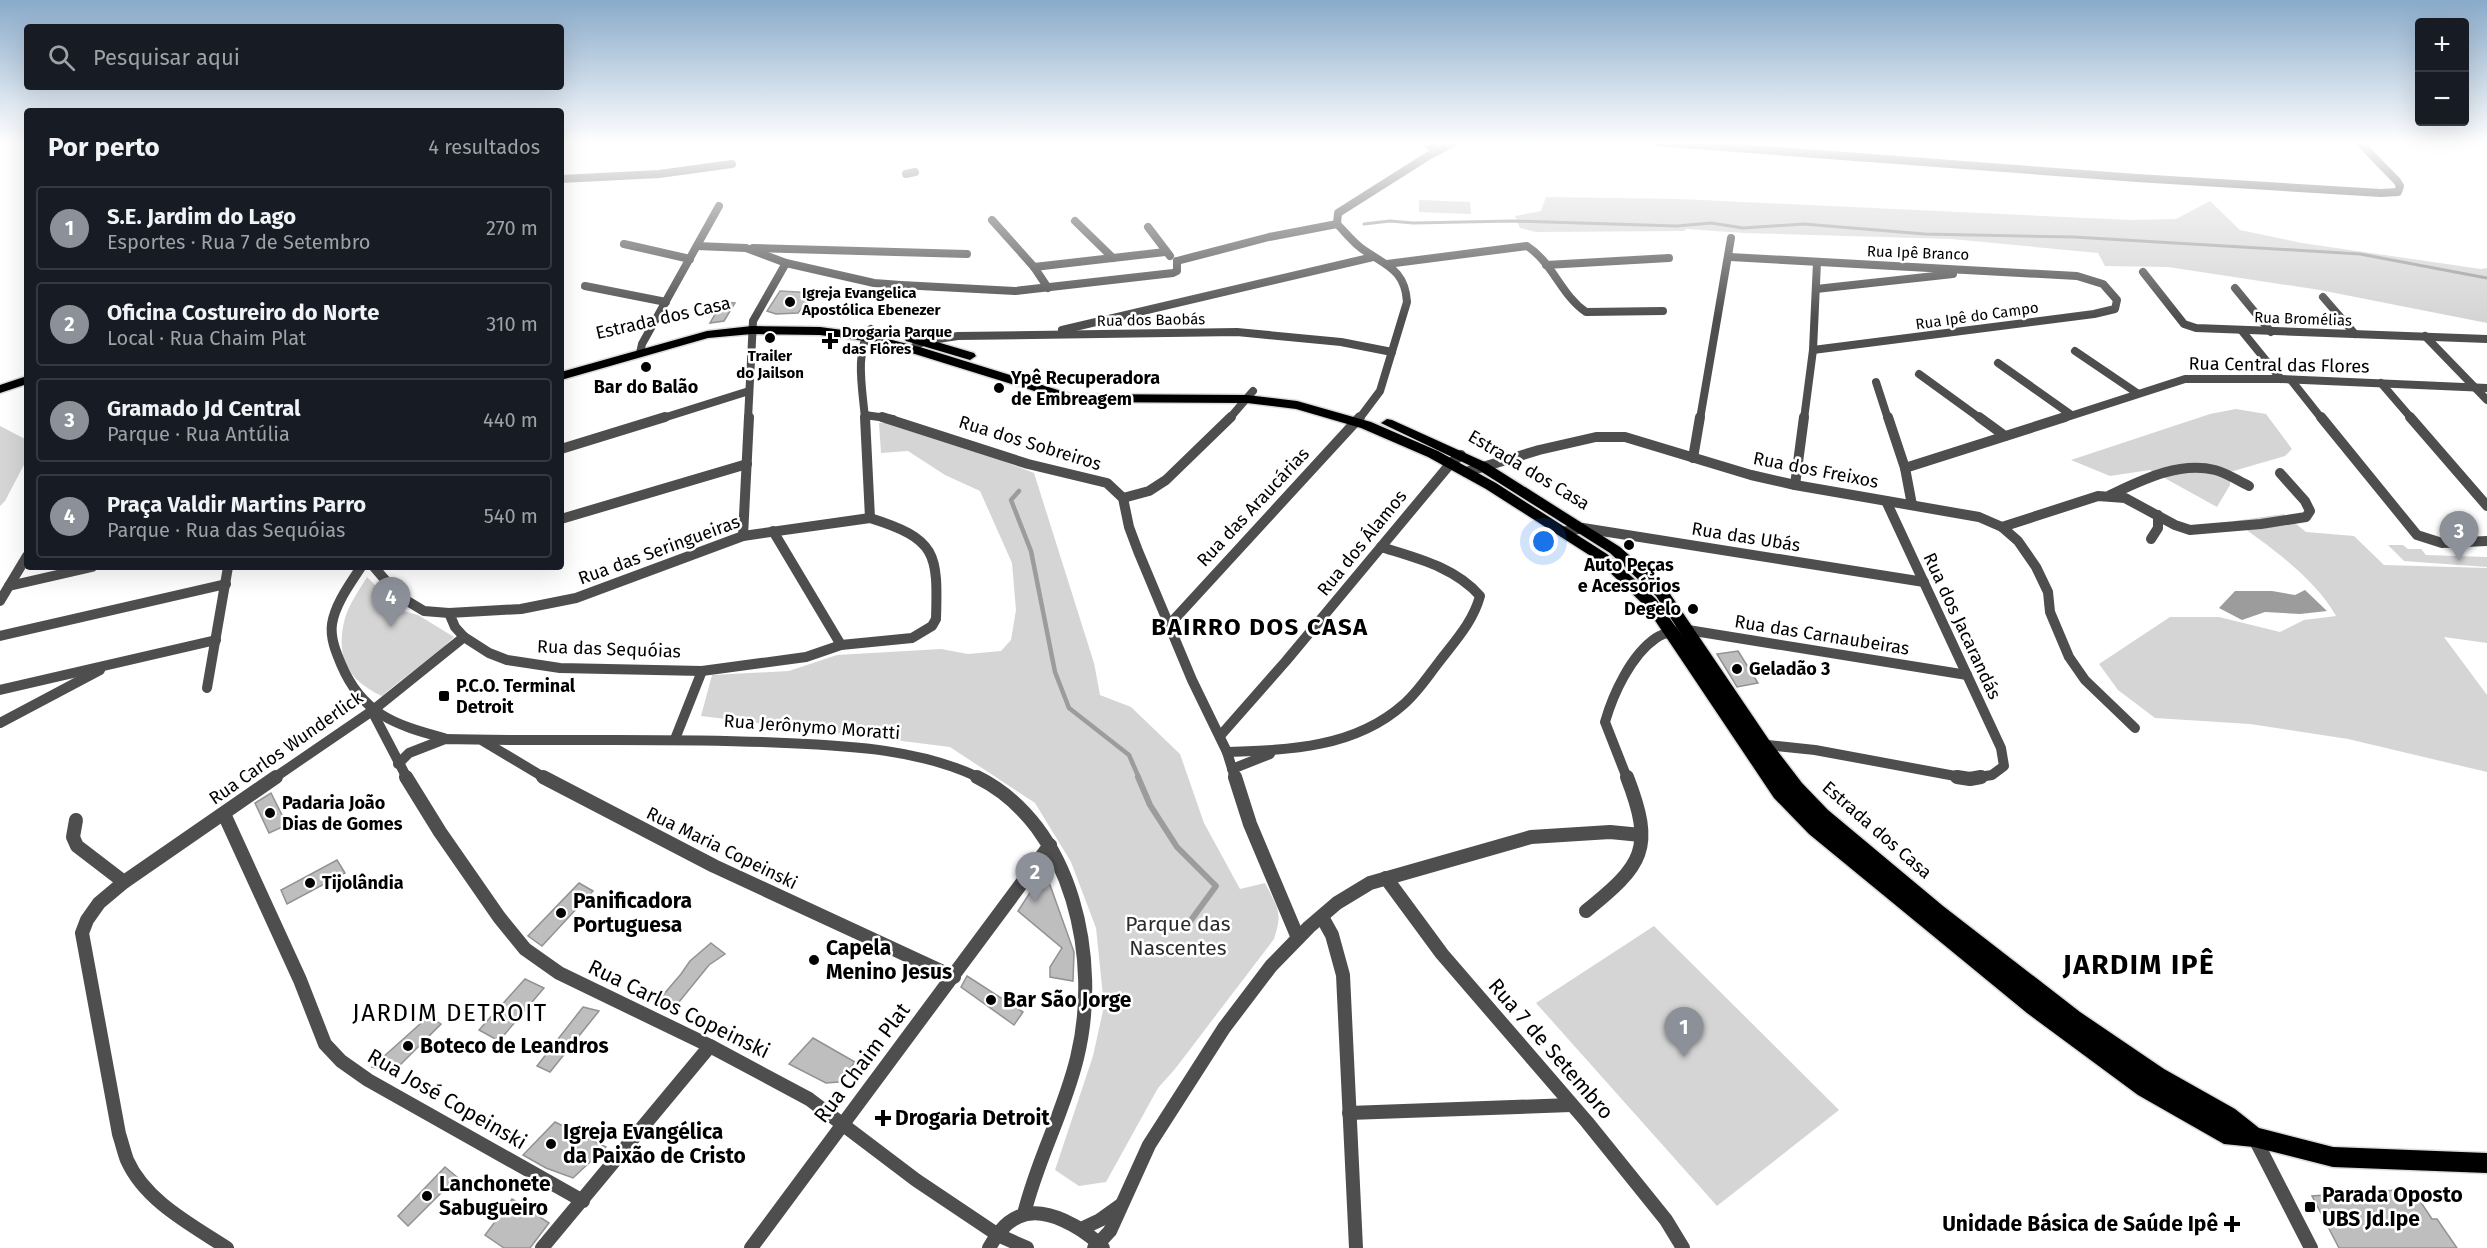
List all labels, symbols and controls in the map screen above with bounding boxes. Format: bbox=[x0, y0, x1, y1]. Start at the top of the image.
map controls bbox=[2415, 18, 2469, 126]
button: + bbox=[2415, 18, 2469, 72]
search box bbox=[24, 24, 564, 90]
icon: search bbox=[45, 41, 78, 74]
text: Pesquisar aqui bbox=[93, 44, 240, 71]
button: − bbox=[2415, 72, 2469, 126]
text: Por perto bbox=[48, 132, 160, 163]
text: 4 resultados bbox=[428, 135, 540, 159]
text: S.E. Jardim do Lago bbox=[107, 203, 296, 230]
text: 1 bbox=[65, 216, 74, 240]
text: 270 m bbox=[486, 216, 538, 240]
text: Esportes · Rua 7 de Setembro bbox=[107, 230, 370, 254]
street label: Rua Ipê Branco bbox=[1867, 242, 1969, 264]
place label: Igreja Evangelica Apostólica Ebenezer bbox=[801, 284, 942, 319]
street label: Estrada dos Casa bbox=[593, 292, 733, 344]
marker: Igreja Evangelica Apostólica Ebenezer bbox=[783, 295, 797, 309]
street label: Rua Ipê do Campo bbox=[1914, 298, 2040, 334]
text: Oficina Costureiro do Norte bbox=[107, 299, 379, 326]
street label: Rua Bromélias bbox=[2254, 308, 2352, 330]
street label: Rua dos Baobás bbox=[1097, 310, 1205, 330]
text: 2 bbox=[64, 312, 75, 336]
text: 310 m bbox=[486, 312, 538, 336]
place label: Drogaria Parque das Flôres bbox=[842, 323, 952, 358]
text: Local · Rua Chaim Plat bbox=[107, 326, 306, 350]
marker: Trailer do Jailson bbox=[763, 331, 777, 345]
marker: Drogaria Parque das Flôres bbox=[823, 334, 837, 348]
place label: Trailer do Jailson bbox=[736, 347, 804, 382]
street label: Rua Central das Flores bbox=[2188, 352, 2370, 378]
marker: Bar do Balão bbox=[639, 360, 653, 374]
place label: Ypê Recuperadora de Embreagem bbox=[1010, 367, 1160, 410]
place label: Bar do Balão bbox=[594, 376, 698, 398]
marker: Ypê Recuperadora de Embreagem bbox=[992, 381, 1006, 395]
text: Gramado Jd Central bbox=[107, 395, 301, 422]
text: 3 bbox=[64, 408, 75, 432]
text: 440 m bbox=[483, 408, 538, 432]
street label: Rua dos Sobreiros bbox=[956, 411, 1104, 475]
text: Parque · Rua Antúlia bbox=[107, 422, 290, 446]
street label: Estrada dos Casa bbox=[1464, 425, 1594, 515]
street label: Rua das Araucárias bbox=[1192, 443, 1314, 571]
street label: Rua dos Freixos bbox=[1751, 447, 1881, 493]
street label: Rua dos Álamos bbox=[1312, 485, 1411, 600]
text: Praça Valdir Martins Parro bbox=[107, 491, 366, 518]
text: 4 bbox=[64, 504, 75, 528]
text: 540 m bbox=[484, 504, 538, 528]
street label: Rua das Seringueiras bbox=[575, 510, 743, 590]
pin: 3 bbox=[2440, 512, 2478, 561]
text: Parque · Rua das Sequóias bbox=[107, 518, 345, 542]
street label: Rua das Ubás bbox=[1690, 518, 1802, 556]
your location bbox=[1529, 527, 1558, 556]
marker: Auto Peças e Acessórios bbox=[1622, 538, 1636, 552]
street label: Rua dos Jacarandás bbox=[1918, 549, 2006, 703]
place label: Auto Peças e Acessórios bbox=[1578, 554, 1680, 597]
pin: 4 bbox=[372, 578, 410, 627]
place label: Degelo bbox=[1624, 598, 1681, 620]
marker: Degelo bbox=[1686, 602, 1700, 616]
street label: Rua das Carnaubeiras bbox=[1733, 610, 1911, 660]
district label: BAIRRO DOS CASA bbox=[1151, 613, 1369, 641]
street label: Rua das Sequóias bbox=[537, 635, 681, 663]
place label: Geladão 3 bbox=[1749, 658, 1830, 680]
marker: Geladão 3 bbox=[1730, 662, 1744, 676]
place label: P.C.O. Terminal Detroit bbox=[456, 675, 576, 718]
street label: Rua Carlos Wunderlick bbox=[205, 686, 368, 809]
marker: P.C.O. Terminal Detroit bbox=[437, 689, 451, 703]
street label: Rua Jerônymo Moratti bbox=[723, 710, 901, 744]
street label: Estrada dos Casa bbox=[1818, 776, 1936, 884]
place label: Padaria João Dias de Gomes bbox=[282, 792, 403, 835]
street label: Rua Maria Copeinski bbox=[643, 802, 801, 894]
marker: Padaria João Dias de Gomes bbox=[263, 806, 277, 820]
pin: 2 bbox=[1016, 852, 1054, 902]
place label: Tijolândia bbox=[322, 872, 404, 894]
marker: Tijolândia bbox=[303, 876, 317, 890]
place label: Panificadora Portuguesa bbox=[573, 888, 692, 938]
marker: Panificadora Portuguesa bbox=[554, 906, 568, 920]
park label: Parque das Nascentes bbox=[1125, 911, 1231, 961]
place label: Capela Menino Jesus bbox=[826, 935, 952, 985]
district label: JARDIM IPÊ bbox=[2062, 948, 2215, 981]
marker: Capela Menino Jesus bbox=[807, 953, 821, 967]
street label: Rua Carlos Copeinski bbox=[584, 954, 774, 1064]
street label: Rua 7 de Setembro bbox=[1483, 973, 1619, 1125]
place label: Bar São Jorge bbox=[1003, 987, 1132, 1013]
marker: Bar São Jorge bbox=[984, 993, 998, 1007]
street label: Rua Chaim Plat bbox=[808, 997, 916, 1128]
district label: JARDIM DETROIT bbox=[352, 999, 548, 1027]
pin: 1 bbox=[1664, 1008, 1704, 1057]
place label: Boteco de Leandros bbox=[420, 1033, 609, 1059]
marker: Boteco de Leandros bbox=[401, 1039, 415, 1053]
street label: Rua José Copeinski bbox=[363, 1043, 531, 1155]
place label: Drogaria Detroit bbox=[895, 1105, 1050, 1131]
marker: Drogaria Detroit bbox=[876, 1111, 890, 1125]
place label: Igreja Evangélica da Paixão de Cristo bbox=[563, 1119, 746, 1169]
marker: Igreja Evangélica da Paixão de Cristo bbox=[544, 1137, 558, 1151]
place label: Lanchonete Sabugueiro bbox=[439, 1171, 551, 1221]
place label: Parada Oposto UBS Jd.Ipe bbox=[2322, 1182, 2463, 1232]
marker: Lanchonete Sabugueiro bbox=[420, 1189, 434, 1203]
marker: Parada Oposto UBS Jd.Ipe bbox=[2303, 1200, 2317, 1214]
place label: Unidade Básica de Saúde Ipê bbox=[1942, 1211, 2218, 1237]
marker: Unidade Básica de Saúde Ipê bbox=[2223, 1215, 2241, 1233]

